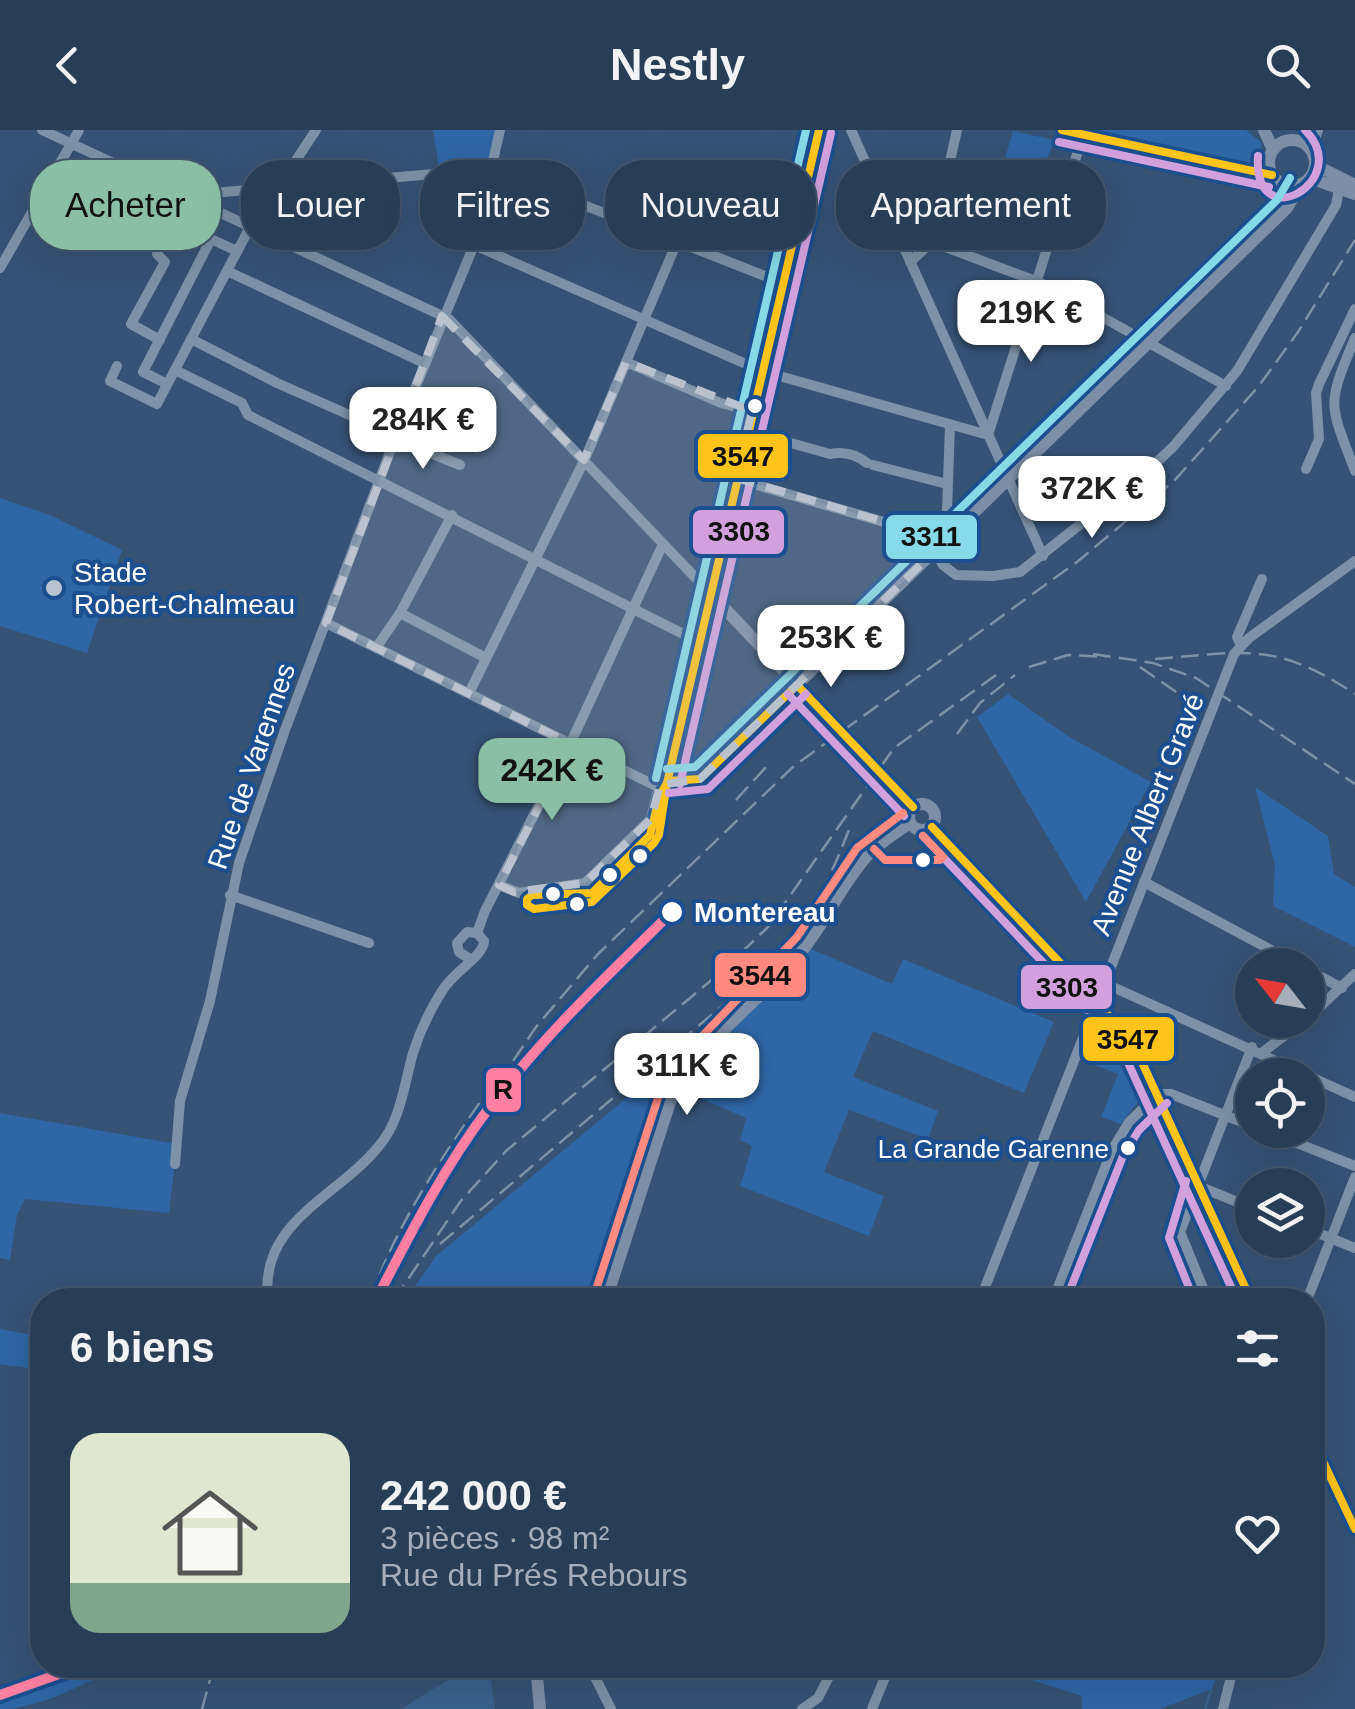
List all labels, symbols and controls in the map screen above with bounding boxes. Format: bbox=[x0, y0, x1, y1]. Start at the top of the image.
icon: back bbox=[40, 38, 95, 93]
icon: search bbox=[1260, 38, 1315, 93]
text: Nestly bbox=[610, 39, 745, 90]
chip: Acheter bbox=[30, 160, 221, 250]
chip: Louer bbox=[241, 160, 400, 250]
chip: Filtres bbox=[420, 160, 585, 250]
chip: Nouveau bbox=[605, 160, 816, 250]
chip: Appartement bbox=[836, 160, 1106, 250]
pin: 219K € bbox=[950, 280, 1112, 365]
text: 219K € bbox=[979, 294, 1083, 330]
pin: 284K € bbox=[342, 387, 504, 472]
unlabelled marker bbox=[745, 396, 765, 416]
text: 284K € bbox=[371, 401, 475, 437]
line badge: 3547 bbox=[696, 432, 790, 480]
text: 3547 bbox=[712, 441, 774, 472]
pin: 372K € bbox=[1011, 456, 1173, 541]
text: 372K € bbox=[1040, 470, 1144, 506]
line badge: 3303 bbox=[691, 508, 786, 556]
line badge: 3311 bbox=[884, 513, 979, 561]
text: 3303 bbox=[708, 516, 770, 547]
text: 3311 bbox=[901, 521, 961, 552]
place label: Stade Robert-Chalmeau bbox=[74, 557, 295, 620]
marker: Stade Robert-Chalmeau bbox=[43, 577, 65, 599]
pin: 253K € bbox=[750, 605, 912, 690]
text: 253K € bbox=[779, 619, 883, 655]
street label: Rue de Varennes bbox=[202, 659, 301, 873]
street label: Avenue Albert Gravé bbox=[1085, 689, 1210, 940]
pin: 242K € bbox=[471, 738, 633, 823]
text: 242K € bbox=[500, 752, 604, 788]
unlabelled marker bbox=[630, 846, 650, 866]
unlabelled marker bbox=[913, 850, 933, 870]
unlabelled marker bbox=[600, 865, 620, 885]
unlabelled marker bbox=[543, 884, 563, 904]
unlabelled marker bbox=[567, 894, 587, 914]
place label: Montereau bbox=[694, 897, 836, 928]
marker: Montereau bbox=[659, 899, 685, 925]
north arrow bbox=[1235, 948, 1325, 1038]
map controls bbox=[1235, 948, 1325, 1258]
line badge: 3544 bbox=[713, 951, 808, 999]
text: 3544 bbox=[729, 960, 792, 991]
line badge: 3303 bbox=[1019, 963, 1114, 1011]
text: 3303 bbox=[1036, 972, 1098, 1003]
line badge: 3547 bbox=[1081, 1015, 1176, 1063]
text: 3547 bbox=[1097, 1024, 1159, 1055]
pin: 311K € bbox=[606, 1033, 768, 1118]
text: 311K € bbox=[636, 1047, 738, 1083]
button: locate bbox=[1235, 1058, 1325, 1148]
line badge: R bbox=[484, 1066, 523, 1114]
text: R bbox=[493, 1074, 513, 1105]
place label: La Grande Garenne bbox=[878, 1134, 1109, 1164]
marker: La Grande Garenne bbox=[1118, 1138, 1138, 1158]
button: layers bbox=[1235, 1168, 1325, 1258]
icon: filters bbox=[1230, 1321, 1285, 1376]
text: 6 biens bbox=[70, 1324, 215, 1371]
text: 242 000 € bbox=[380, 1472, 567, 1519]
icon: home bbox=[150, 1473, 270, 1593]
icon: heart bbox=[1230, 1506, 1285, 1561]
text: 3 pièces · 98 m² bbox=[380, 1520, 609, 1556]
text: Rue du Prés Rebours bbox=[380, 1557, 688, 1593]

